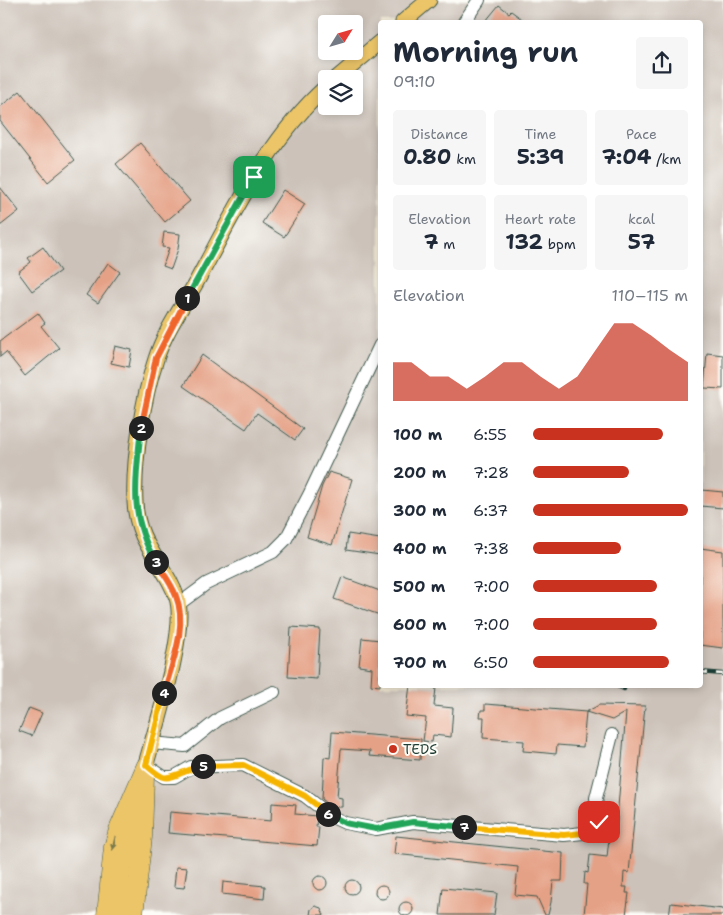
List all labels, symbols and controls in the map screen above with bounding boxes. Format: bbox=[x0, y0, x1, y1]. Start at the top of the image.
north arrow bbox=[318, 15, 362, 60]
map controls bbox=[318, 15, 363, 115]
text: Morning run bbox=[393, 33, 578, 71]
button: share bbox=[636, 37, 688, 89]
button: layers bbox=[318, 70, 363, 115]
text: 09:10 bbox=[393, 71, 435, 92]
text: Distance bbox=[411, 125, 468, 143]
text: Time bbox=[524, 125, 557, 143]
text: Pace bbox=[626, 125, 657, 143]
text: 0.80 bbox=[403, 143, 451, 171]
text: 5:39 bbox=[517, 143, 564, 171]
text: 7:04 bbox=[602, 143, 652, 171]
text: km bbox=[451, 150, 476, 168]
text: /km bbox=[652, 150, 681, 168]
pin bbox=[233, 156, 275, 198]
icon: arrive bbox=[240, 163, 268, 191]
text: Elevation bbox=[408, 210, 471, 228]
text: Heart rate bbox=[505, 210, 576, 228]
text: kcal bbox=[628, 210, 655, 228]
text: 7 bbox=[424, 228, 438, 256]
text: 132 bbox=[505, 228, 543, 256]
text: 57 bbox=[628, 228, 655, 256]
text: m bbox=[438, 235, 455, 253]
text: bpm bbox=[543, 235, 576, 253]
text: Elevation bbox=[393, 285, 465, 306]
text: 110–115 m bbox=[612, 285, 688, 306]
pin: 1 bbox=[174, 286, 200, 310]
text: 1 bbox=[184, 289, 191, 307]
pin: 2 bbox=[128, 416, 154, 440]
text: 2 bbox=[137, 419, 146, 437]
text: 100 m bbox=[393, 424, 442, 445]
text: 6:55 bbox=[473, 424, 507, 445]
text: 200 m bbox=[393, 462, 446, 483]
text: 7:28 bbox=[473, 462, 509, 483]
text: 300 m bbox=[393, 500, 447, 521]
text: 6:37 bbox=[473, 500, 508, 521]
text: 400 m bbox=[393, 538, 447, 559]
text: 7:38 bbox=[473, 538, 509, 559]
pin: 3 bbox=[144, 550, 168, 574]
text: 3 bbox=[152, 553, 161, 571]
text: 500 m bbox=[393, 576, 445, 597]
text: 7:00 bbox=[473, 576, 510, 597]
text: 600 m bbox=[393, 614, 447, 635]
text: 7:00 bbox=[473, 614, 510, 635]
text: 700 m bbox=[393, 652, 447, 673]
text: 6:50 bbox=[473, 652, 509, 673]
pin: 4 bbox=[152, 680, 176, 706]
text: 4 bbox=[160, 684, 169, 702]
place label: TEDS bbox=[403, 740, 437, 758]
marker: TEDS bbox=[387, 743, 399, 755]
pin: 5 bbox=[190, 754, 216, 778]
text: 5 bbox=[199, 757, 208, 775]
pin bbox=[578, 801, 620, 843]
pin: 6 bbox=[316, 802, 340, 826]
text: 6 bbox=[324, 805, 333, 823]
icon: check bbox=[585, 808, 613, 836]
pin: 7 bbox=[452, 814, 476, 840]
text: 7 bbox=[460, 818, 469, 836]
one-way arrow bbox=[110, 835, 118, 850]

